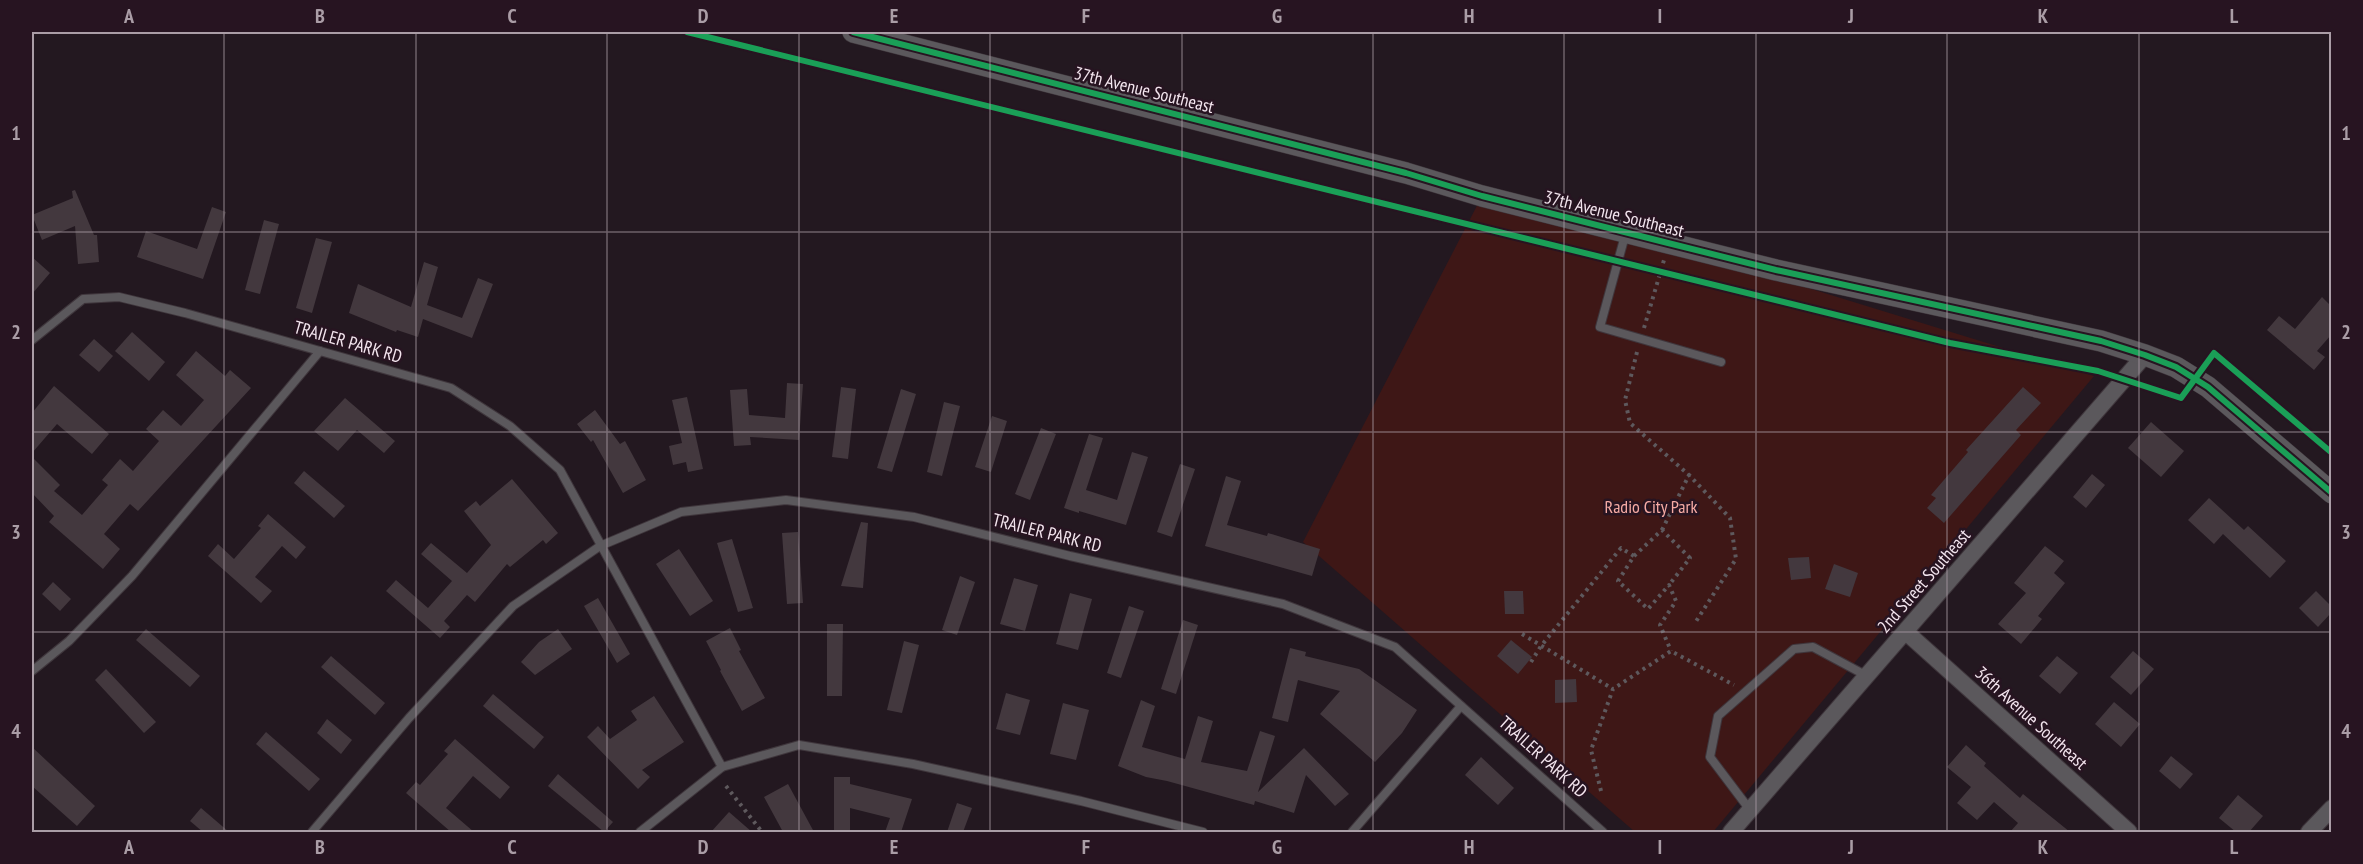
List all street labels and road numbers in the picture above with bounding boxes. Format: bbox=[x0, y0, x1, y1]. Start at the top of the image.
street label: 37th Avenue Southeast bbox=[1072, 61, 1217, 118]
street label: 37th Avenue Southeast bbox=[1542, 185, 1687, 242]
street label: TRAILER PARK RD bbox=[291, 315, 405, 368]
street label: TRAILER PARK RD bbox=[990, 508, 1104, 557]
street label: 2nd Street Southeast bbox=[1872, 524, 1975, 637]
street label: 36th Avenue Southeast bbox=[1970, 661, 2092, 774]
street label: TRAILER PARK RD bbox=[1494, 711, 1592, 802]

